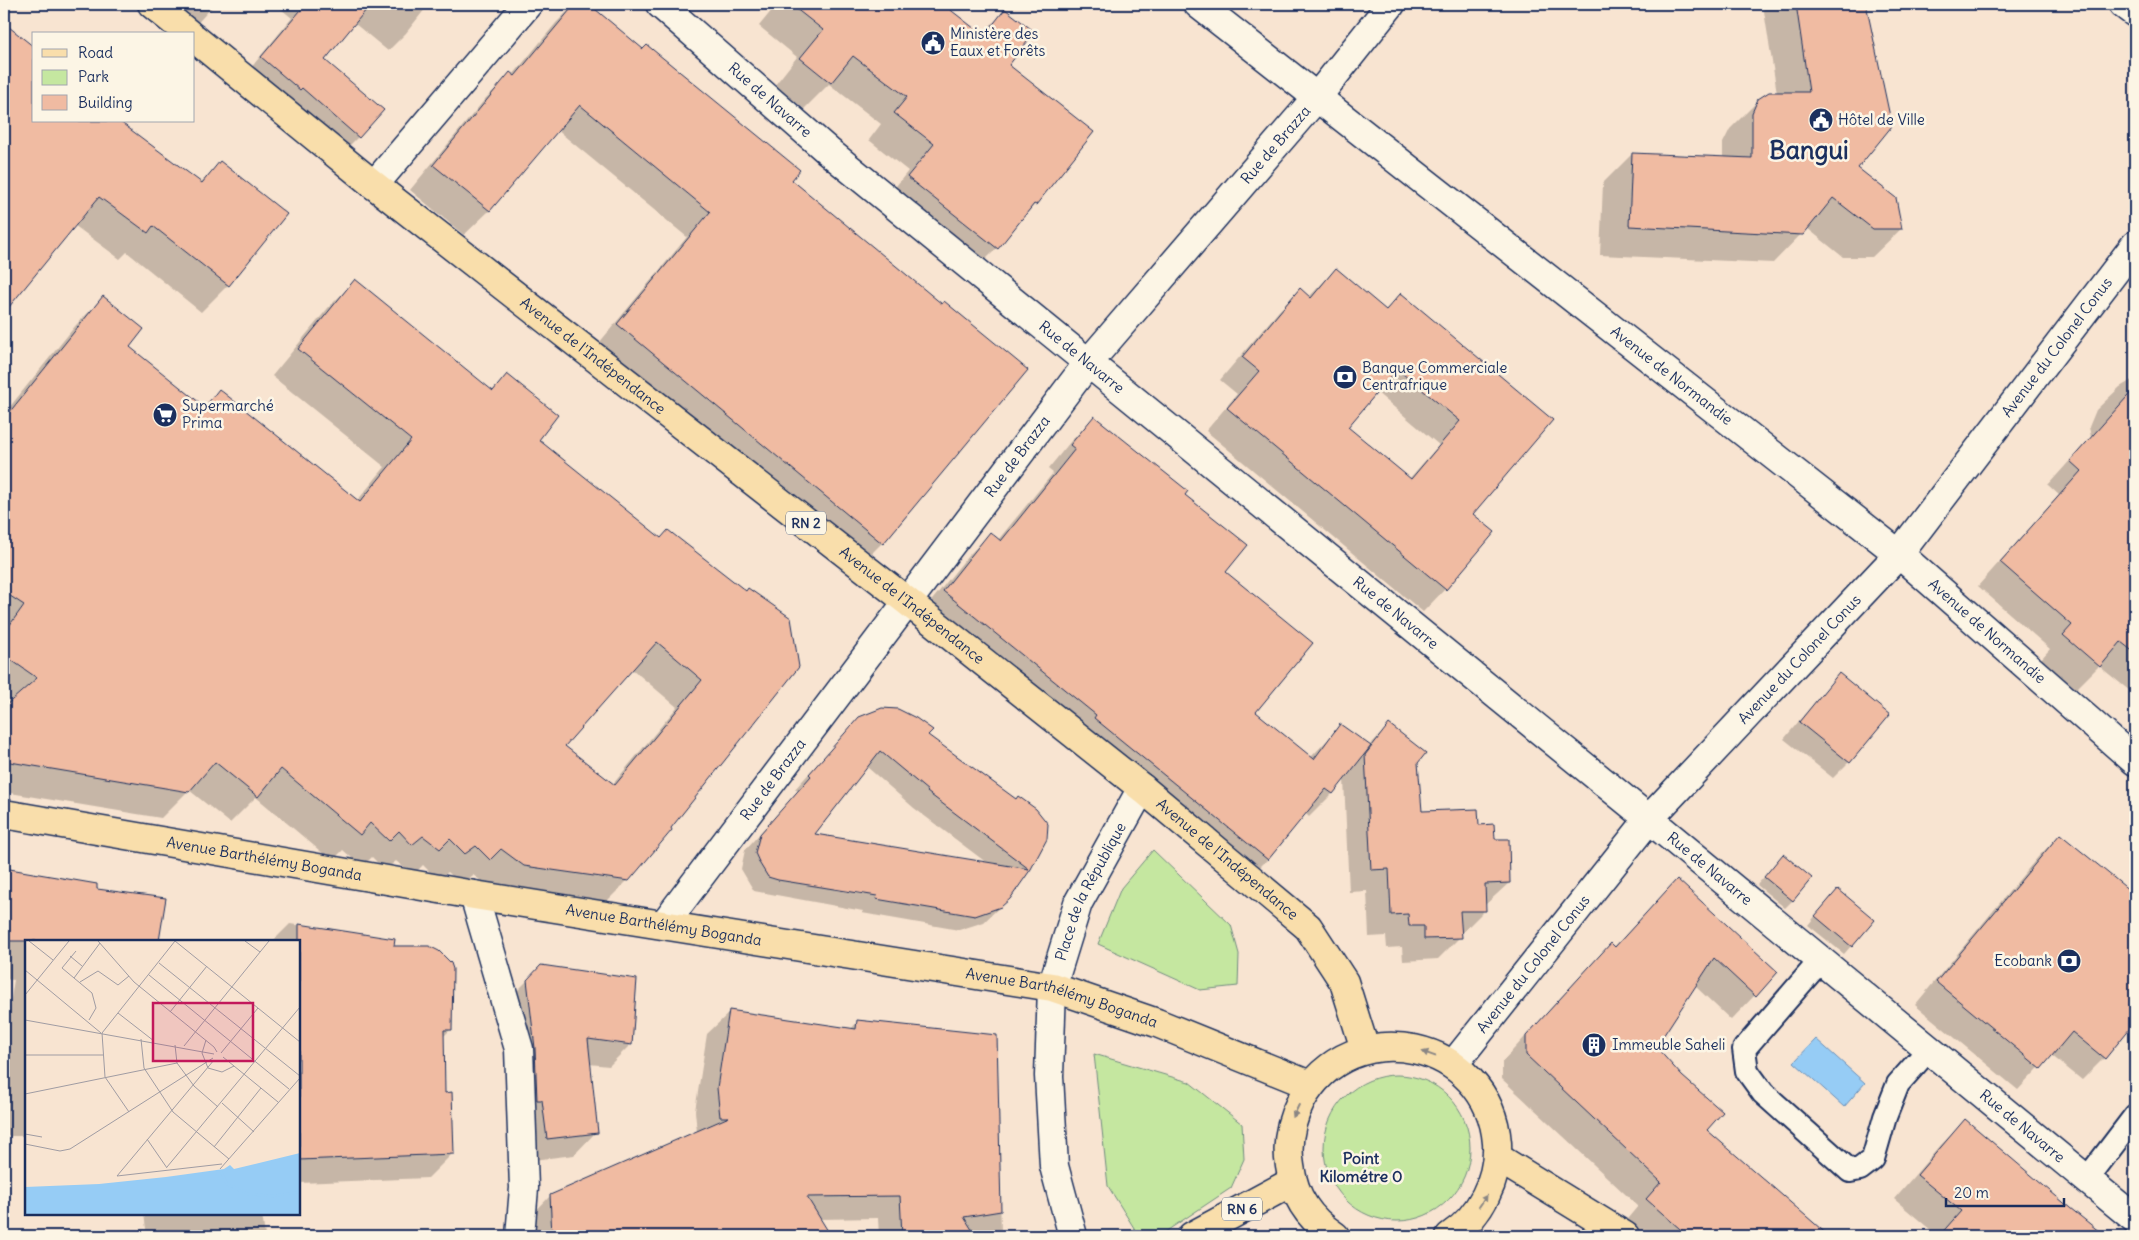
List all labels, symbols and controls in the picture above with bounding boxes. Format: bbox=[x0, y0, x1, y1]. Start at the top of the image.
place label: Ministère des Eaux et Forêts bbox=[950, 24, 1046, 60]
public building icon: Ministère des Eaux et Forêts bbox=[920, 30, 946, 56]
legend bbox=[32, 32, 195, 122]
text: Road bbox=[78, 43, 113, 62]
street label: Rue de Navarre bbox=[725, 58, 816, 141]
text: Park bbox=[78, 67, 109, 86]
text: Building bbox=[78, 93, 133, 112]
street label: Rue de Brazza bbox=[1236, 101, 1315, 188]
public building icon: Hôtel de Ville bbox=[1808, 107, 1834, 133]
place label: Hôtel de Ville bbox=[1838, 110, 1925, 129]
district label: Bangui bbox=[1769, 134, 1849, 166]
street label: Avenue du Colonel Conus bbox=[1997, 273, 2116, 421]
street label: Avenue de l'Indépendance bbox=[517, 293, 670, 418]
street label: Rue de Navarre bbox=[1035, 316, 1128, 397]
street label: Avenue de Normandie bbox=[1607, 321, 1737, 429]
place label: Banque Commerciale Centrafrique bbox=[1362, 358, 1507, 394]
bank icon: Banque Commerciale Centrafrique bbox=[1332, 364, 1358, 390]
place label: Supermarché Prima bbox=[182, 396, 274, 432]
supermarket icon: Supermarché Prima bbox=[152, 402, 178, 428]
street label: Rue de Brazza bbox=[980, 411, 1054, 501]
road number: RN 2 bbox=[786, 512, 826, 534]
street label: Avenue de l'Indépendance bbox=[836, 542, 988, 668]
street label: Rue de Navarre bbox=[1349, 572, 1443, 653]
street label: Avenue de Normandie bbox=[1925, 574, 2050, 687]
street label: Avenue du Colonel Conus bbox=[1734, 590, 1865, 728]
street label: Rue de Brazza bbox=[736, 734, 810, 824]
street label: Avenue de l'Indépendance bbox=[1153, 794, 1302, 924]
street label: Place de la République bbox=[1051, 819, 1130, 963]
street label: Rue de Navarre bbox=[1663, 828, 1756, 909]
street label: Avenue Barthélémy Boganda bbox=[165, 832, 364, 885]
street label: Avenue du Colonel Conus bbox=[1472, 891, 1594, 1037]
street label: Avenue Barthélémy Boganda bbox=[564, 900, 764, 950]
inset map bbox=[25, 940, 300, 1215]
bank icon: Ecobank bbox=[2056, 948, 2082, 974]
place label: Ecobank bbox=[1994, 951, 2052, 970]
street label: Avenue Barthélémy Boganda bbox=[964, 963, 1161, 1032]
building icon: Immeuble Saheli bbox=[1581, 1032, 1607, 1058]
place label: Immeuble Saheli bbox=[1612, 1035, 1725, 1054]
one-way arrow bbox=[1422, 1050, 1437, 1057]
street label: Rue de Navarre bbox=[1976, 1085, 2069, 1166]
one-way arrow bbox=[1292, 1104, 1300, 1118]
district label: Point Kilométre 0 bbox=[1319, 1148, 1403, 1186]
scale bar bbox=[1946, 1175, 2064, 1207]
text: 20 m bbox=[1954, 1183, 1989, 1202]
one-way arrow bbox=[1478, 1195, 1487, 1208]
road number: RN 6 bbox=[1222, 1198, 1262, 1220]

